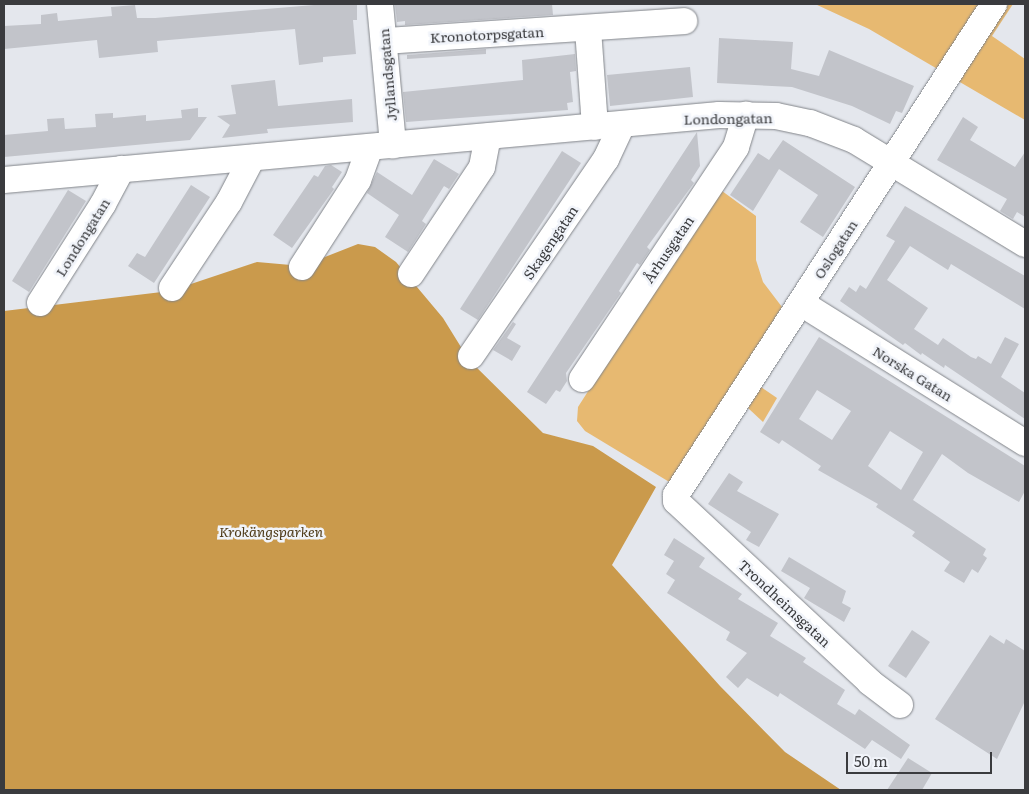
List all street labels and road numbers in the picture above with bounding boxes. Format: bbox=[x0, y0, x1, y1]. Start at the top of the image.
street label: Kronotorpsgatan bbox=[429, 23, 545, 45]
street label: Jyllandsgatan bbox=[375, 28, 399, 122]
street label: Londongatan bbox=[683, 109, 773, 127]
street label: Londongatan bbox=[51, 195, 113, 279]
street label: Skagengatan bbox=[519, 202, 581, 282]
street label: Århusgatan bbox=[639, 212, 697, 286]
street label: Oslogatan bbox=[810, 216, 860, 282]
street label: Norska Gatan bbox=[870, 342, 956, 404]
street label: Trondheimsgatan bbox=[735, 556, 835, 650]

